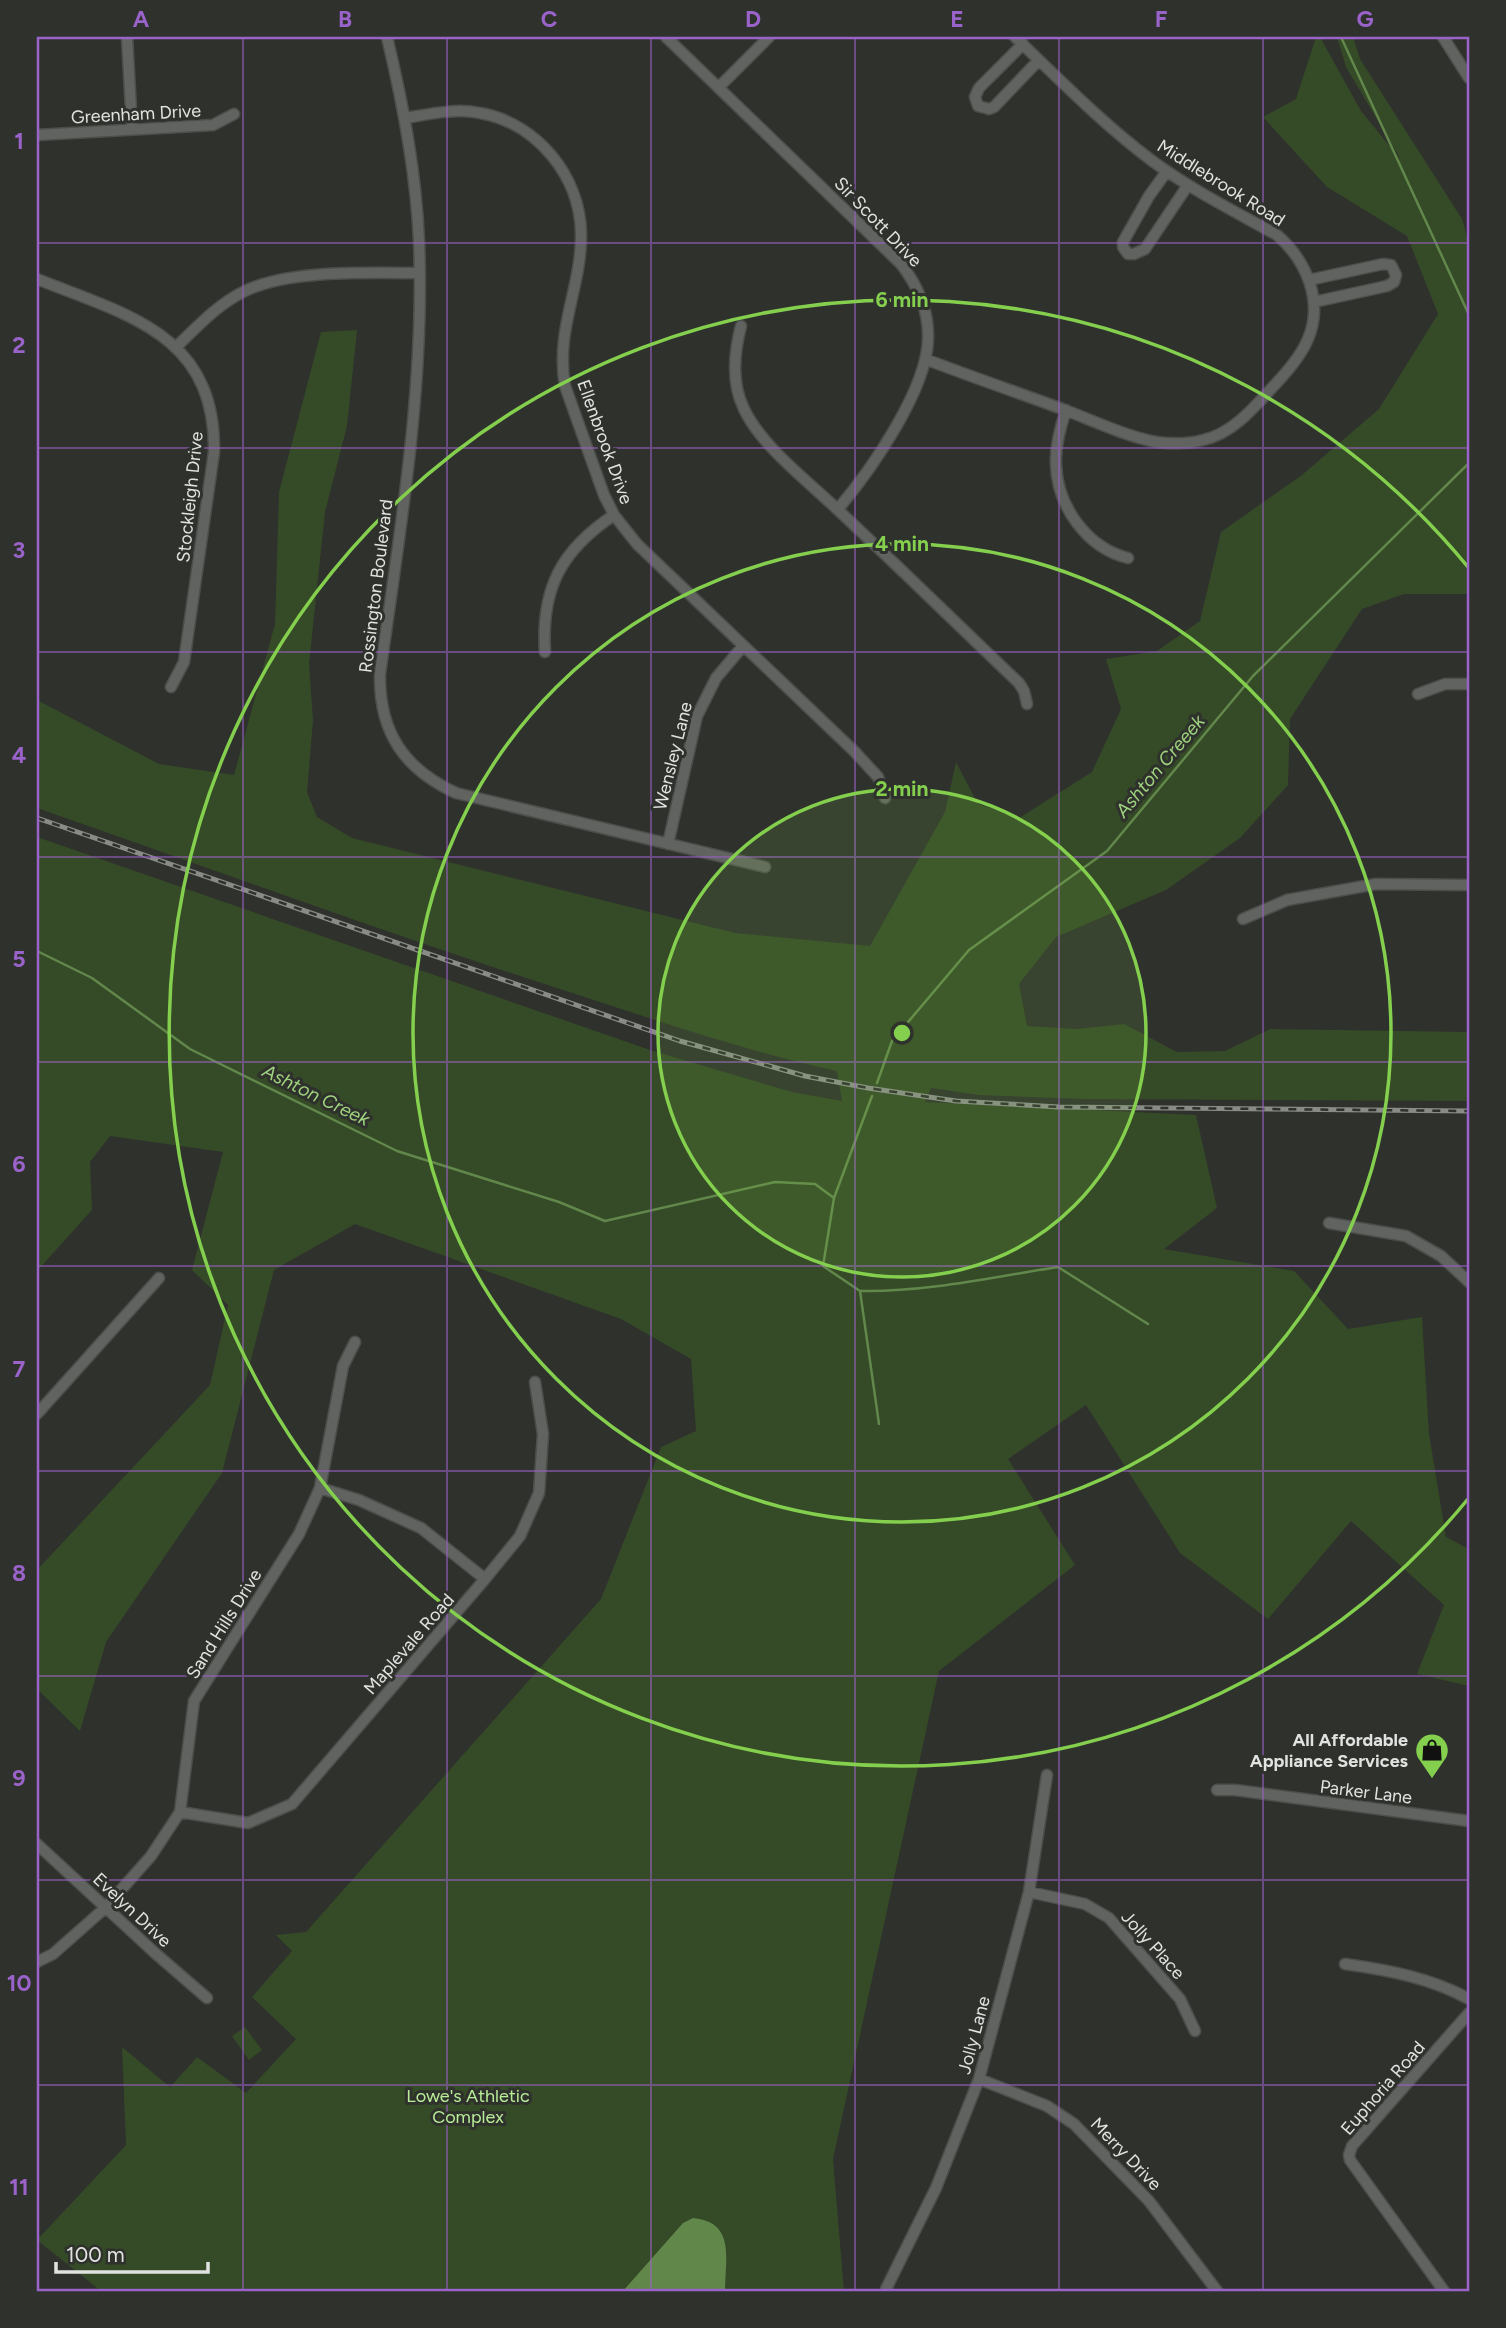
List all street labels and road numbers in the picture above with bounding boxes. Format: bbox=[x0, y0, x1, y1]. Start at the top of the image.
street label: Greenham Drive bbox=[70, 100, 202, 128]
street label: Middlebrook Road bbox=[1153, 135, 1289, 231]
street label: Sir Scott Drive bbox=[830, 172, 927, 272]
street label: Ellenbrook Drive bbox=[572, 377, 638, 507]
street label: Stockleigh Drive bbox=[172, 430, 208, 563]
street label: Rossington Boulevard bbox=[354, 498, 398, 674]
street label: Wensley Lane bbox=[649, 699, 697, 812]
street label: Sand Hills Drive bbox=[181, 1565, 267, 1683]
street label: Maplevale Road bbox=[359, 1589, 459, 1699]
street label: Parker Lane bbox=[1319, 1775, 1414, 1809]
street label: Evelyn Drive bbox=[88, 1868, 176, 1952]
street label: Jolly Place bbox=[1116, 1906, 1190, 1984]
street label: Jolly Lane bbox=[953, 1993, 995, 2076]
street label: Euphoria Road bbox=[1336, 2037, 1430, 2139]
street label: Merry Drive bbox=[1086, 2113, 1166, 2195]

